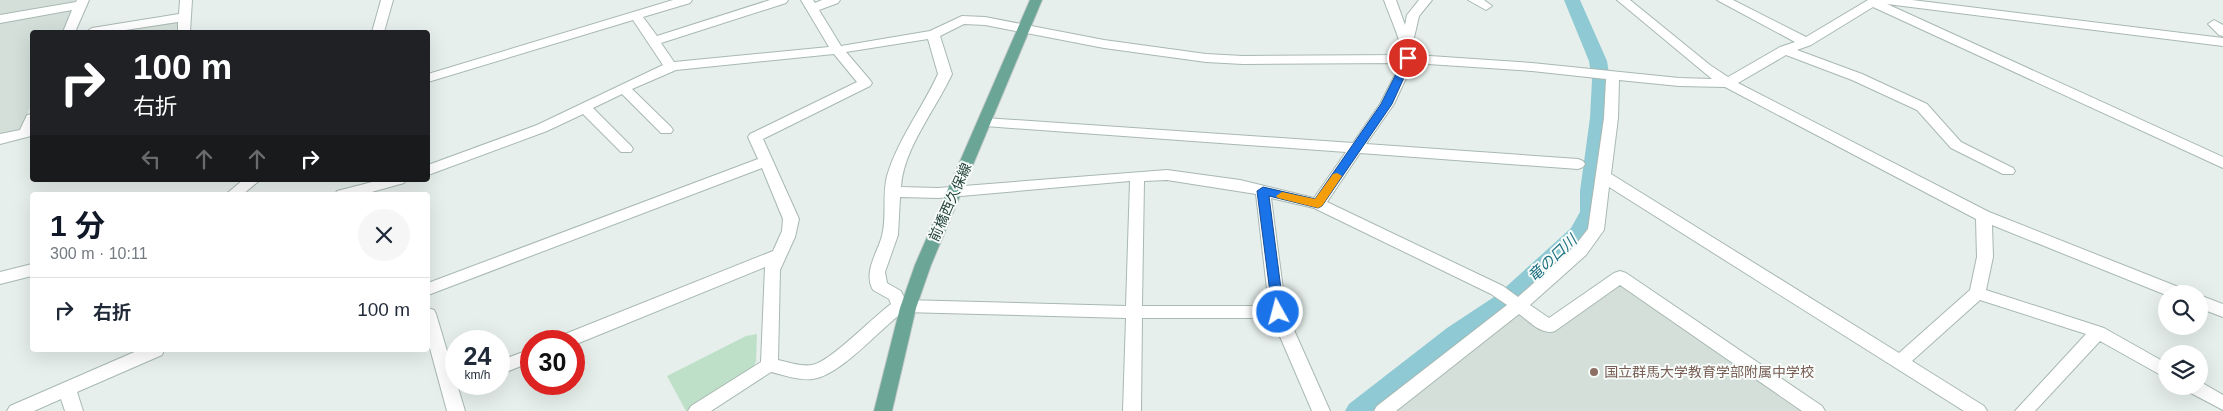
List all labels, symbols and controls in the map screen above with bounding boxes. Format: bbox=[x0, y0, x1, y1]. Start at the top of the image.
pin bbox=[1387, 37, 1429, 79]
icon: arrive bbox=[1394, 44, 1422, 72]
text: 100 m bbox=[133, 47, 232, 86]
icon: right bbox=[50, 50, 115, 115]
text: 右折 bbox=[133, 94, 177, 119]
icon: left bbox=[137, 145, 165, 173]
icon: ahead bbox=[190, 145, 218, 173]
icon: ahead bbox=[243, 145, 271, 173]
icon: right bbox=[296, 145, 324, 173]
street label: 前橋西久保線 bbox=[926, 160, 974, 244]
text: 1 分 bbox=[50, 209, 105, 242]
button: close bbox=[358, 209, 410, 261]
water label: 竜の口川 bbox=[1524, 230, 1581, 285]
text: 300 m · 10:11 bbox=[50, 245, 148, 262]
position arrow bbox=[1251, 285, 1303, 337]
map controls bbox=[2158, 285, 2208, 395]
button: search bbox=[2158, 285, 2208, 335]
icon: right bbox=[50, 296, 78, 324]
text: 100 m bbox=[357, 299, 410, 320]
text: 右折 bbox=[93, 302, 131, 323]
speed limit sign: 30 bbox=[520, 330, 585, 395]
text: 24 bbox=[464, 342, 491, 370]
button: layers bbox=[2158, 345, 2208, 395]
place label: 国立群馬大学教育学部附属中学校 bbox=[1604, 364, 1814, 380]
marker: 国立群馬大学教育学部附属中学校 bbox=[1588, 366, 1600, 378]
text: km/h bbox=[464, 368, 491, 382]

